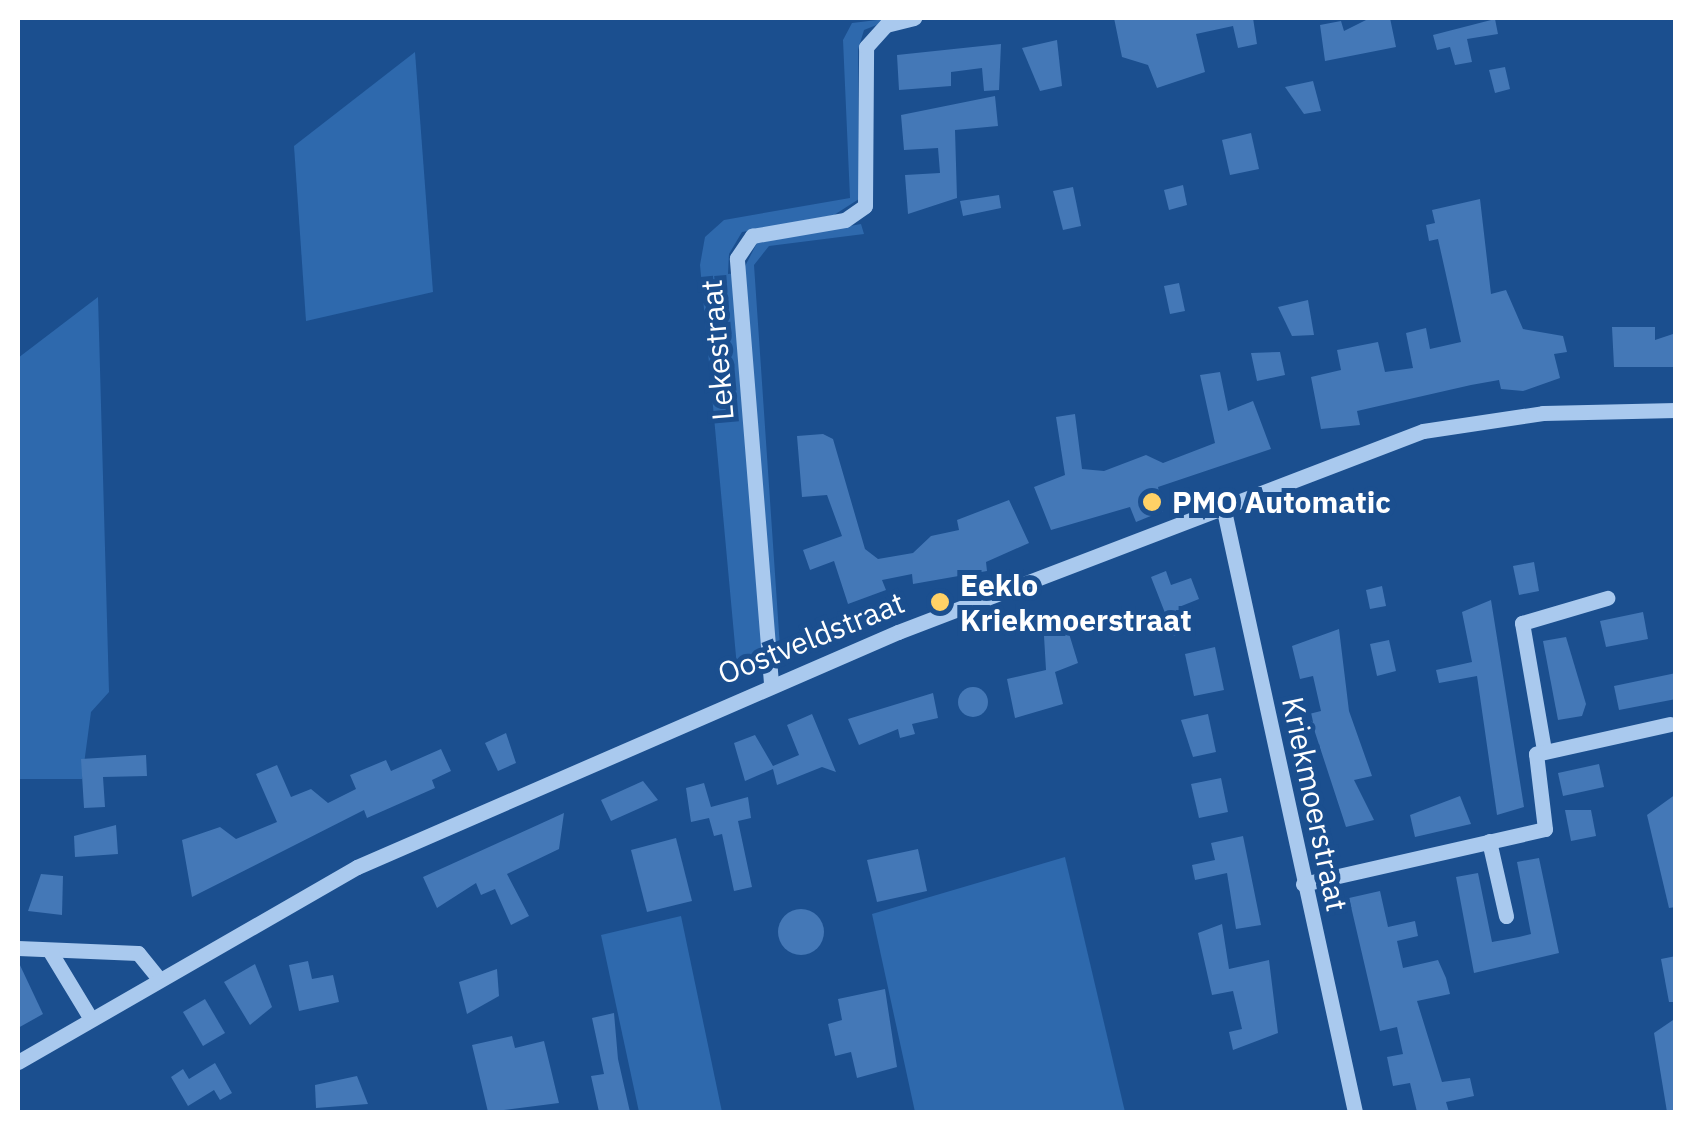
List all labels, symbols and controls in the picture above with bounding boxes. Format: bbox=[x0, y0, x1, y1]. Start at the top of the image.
street label: Lekestraat bbox=[693, 278, 741, 422]
place label: PMO Automatic bbox=[1172, 484, 1391, 520]
marker: PMO Automatic bbox=[1141, 491, 1163, 513]
place label: Eeklo Kriekmoerstraat bbox=[960, 567, 1192, 638]
street label: Oostveldstraat bbox=[713, 584, 909, 692]
marker: Eeklo Kriekmoerstraat bbox=[929, 591, 951, 613]
street label: Kriekmoerstraat bbox=[1275, 693, 1355, 915]

